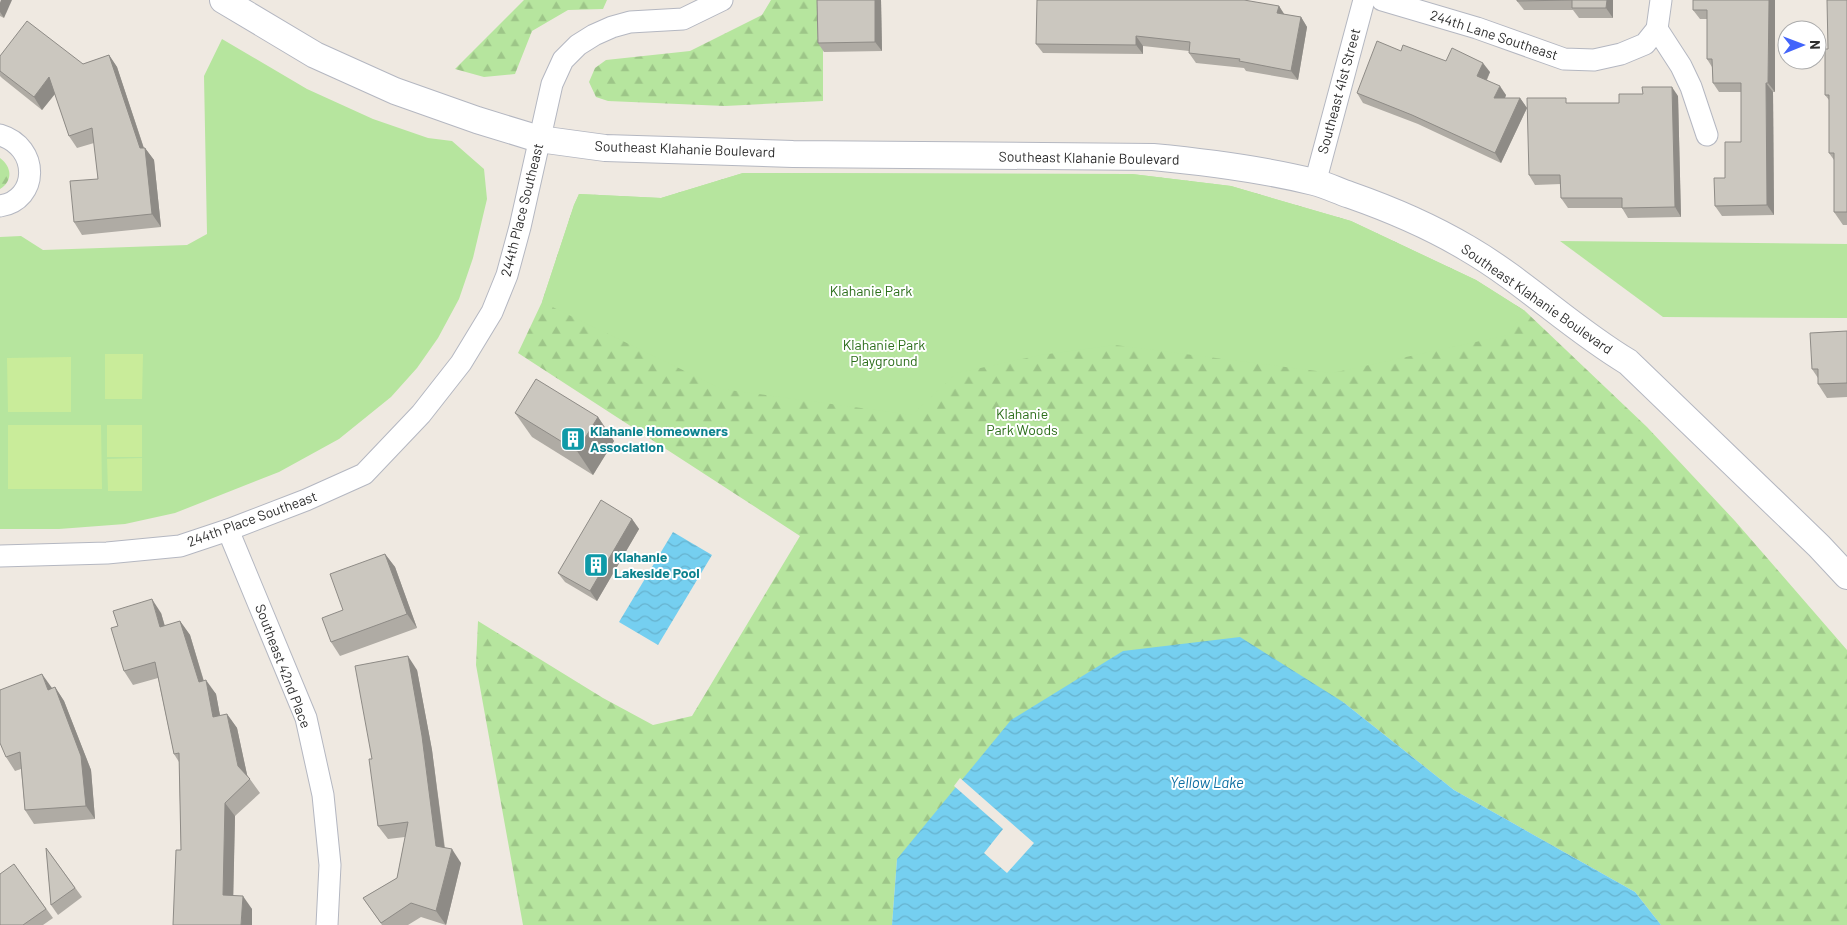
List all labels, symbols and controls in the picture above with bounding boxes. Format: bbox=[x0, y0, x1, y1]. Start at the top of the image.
street label: 244th Lane Southeast bbox=[1428, 6, 1560, 63]
north arrow bbox=[1777, 20, 1827, 70]
street label: Southeast 41st Street bbox=[1314, 26, 1363, 155]
text: N bbox=[1807, 40, 1824, 50]
street label: Southeast Klahanie Boulevard bbox=[594, 137, 776, 160]
street label: 244th Place Southeast bbox=[497, 141, 546, 278]
street label: Southeast Klahanie Boulevard bbox=[998, 147, 1180, 168]
street label: Southeast Klahanie Boulevard bbox=[1458, 240, 1616, 357]
park label: Klahanie Park bbox=[830, 282, 912, 299]
park label: Klahanie Park Playground bbox=[843, 336, 925, 369]
park label: Klahanie Park Woods bbox=[986, 405, 1058, 438]
place label: Klahanie Homeowners Association bbox=[590, 422, 728, 455]
building icon: Klahanie Homeowners Association bbox=[560, 426, 586, 452]
street label: 244th Place Southeast bbox=[185, 487, 319, 550]
place label: Klahanie Lakeside Pool bbox=[614, 548, 700, 581]
building icon: Klahanie Lakeside Pool bbox=[583, 552, 609, 578]
street label: Southeast 42nd Place bbox=[252, 601, 315, 730]
water label: Yellow Lake bbox=[1170, 773, 1244, 791]

